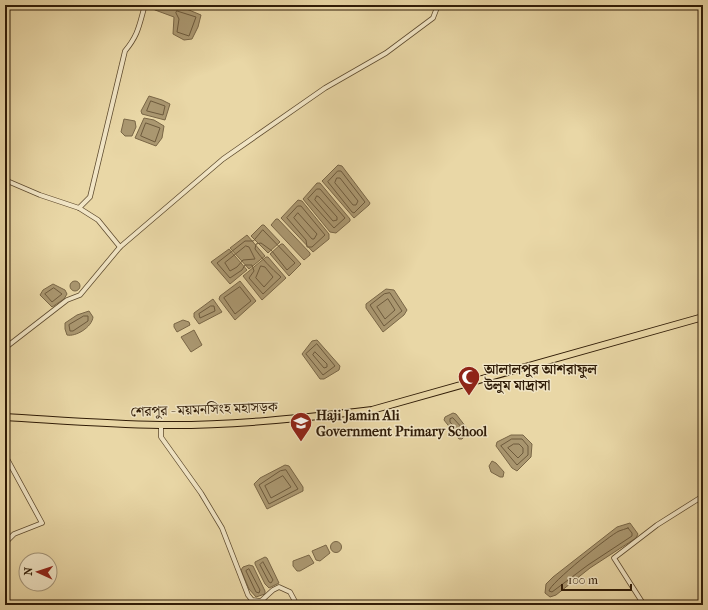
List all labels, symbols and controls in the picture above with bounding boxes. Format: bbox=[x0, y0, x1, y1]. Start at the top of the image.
place label: আলালপুর আশরাফুল উলুম মাদ্রাসা bbox=[483, 361, 598, 394]
mosque icon: আলালপুর আশরাফুল উলুম মাদ্রাসা bbox=[456, 364, 482, 397]
street label: শেরপুর - ময়মনসিংহ মহাসড়ক bbox=[130, 398, 279, 421]
place label: Haji Jamin Ali Government Primary School bbox=[316, 407, 487, 440]
school or university icon: Haji Jamin Ali Government Primary School bbox=[288, 410, 314, 443]
north arrow bbox=[18, 552, 58, 592]
text: N bbox=[22, 566, 35, 576]
scale bar bbox=[562, 566, 631, 592]
text: 100 m bbox=[568, 573, 598, 587]

